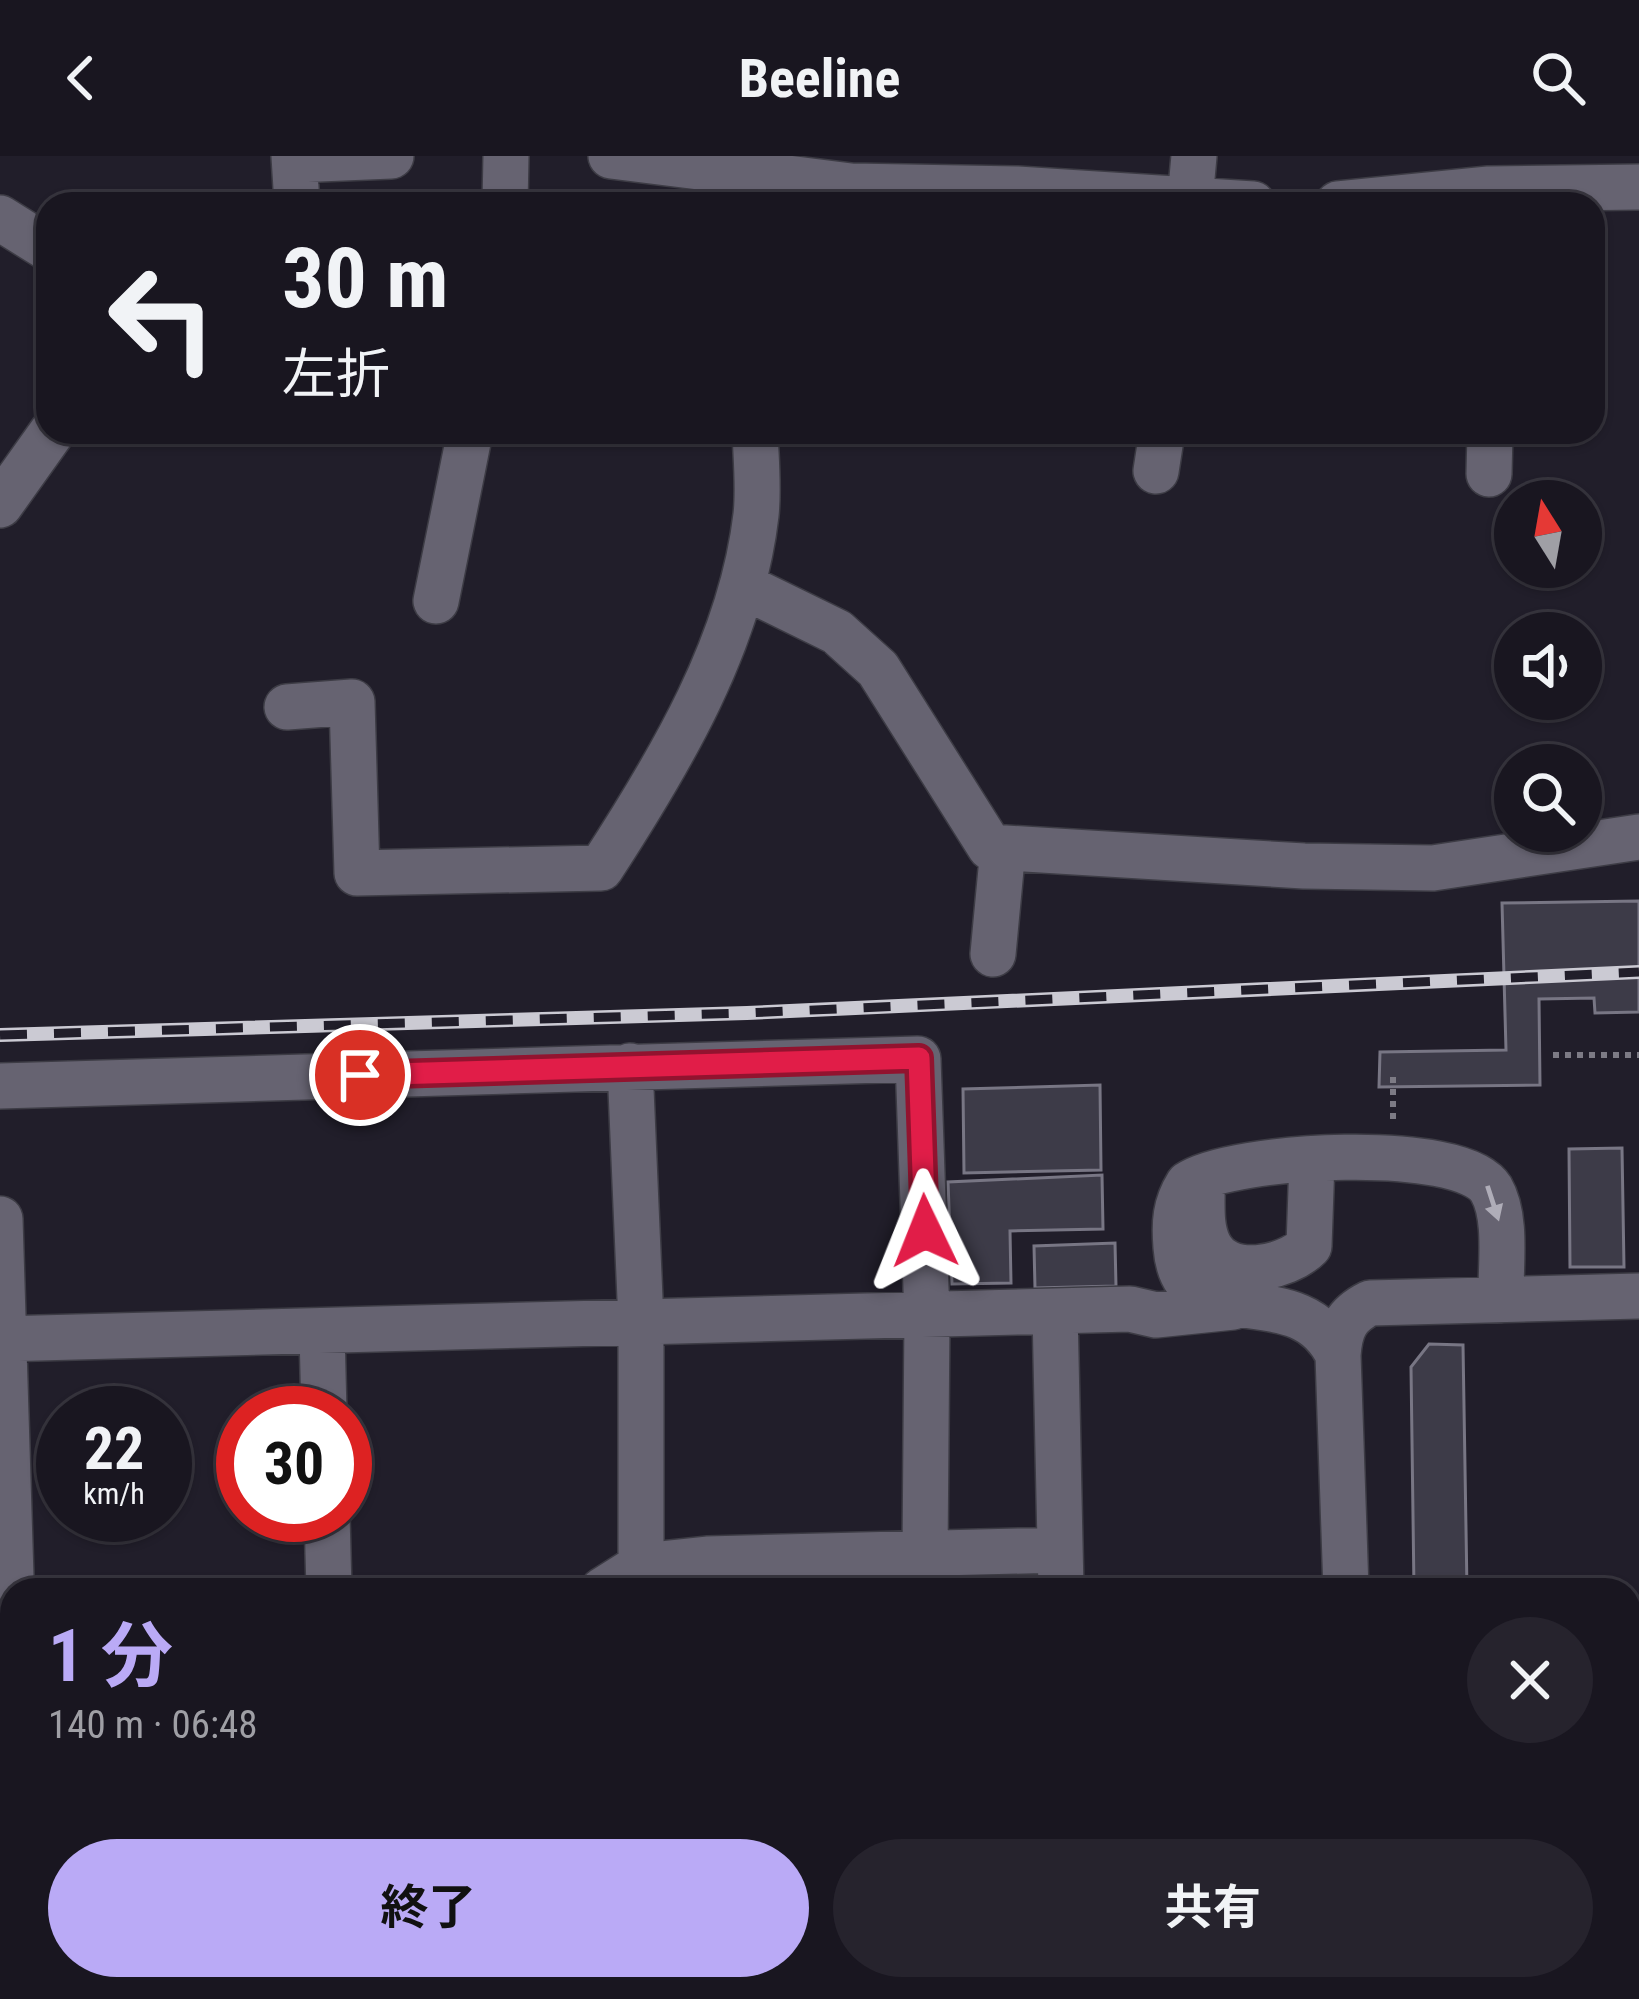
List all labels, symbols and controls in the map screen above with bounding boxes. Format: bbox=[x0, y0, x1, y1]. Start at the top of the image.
icon: back bbox=[48, 45, 114, 111]
icon: search bbox=[1525, 45, 1591, 111]
text: Beeline bbox=[739, 47, 900, 110]
text: 30 m bbox=[282, 229, 449, 328]
icon: left bbox=[84, 240, 240, 396]
text: 左折 bbox=[282, 343, 390, 406]
north arrow bbox=[1494, 480, 1602, 588]
map controls bbox=[1494, 480, 1602, 852]
button: sound bbox=[1494, 612, 1602, 720]
button: search bbox=[1494, 744, 1602, 852]
pin bbox=[309, 1024, 411, 1126]
icon: arrive bbox=[327, 1042, 393, 1108]
position arrow bbox=[862, 1168, 988, 1294]
one-way arrow bbox=[1485, 1186, 1503, 1222]
speed limit sign: 30 bbox=[216, 1386, 372, 1542]
text: 22 bbox=[84, 1413, 144, 1484]
text: km/h bbox=[83, 1476, 145, 1511]
text: 1 分 bbox=[48, 1614, 173, 1699]
button: close bbox=[1467, 1617, 1593, 1743]
text: 140 m · 06:48 bbox=[48, 1702, 258, 1748]
button: 終了 bbox=[48, 1839, 809, 1977]
button: 共有 bbox=[833, 1839, 1593, 1977]

